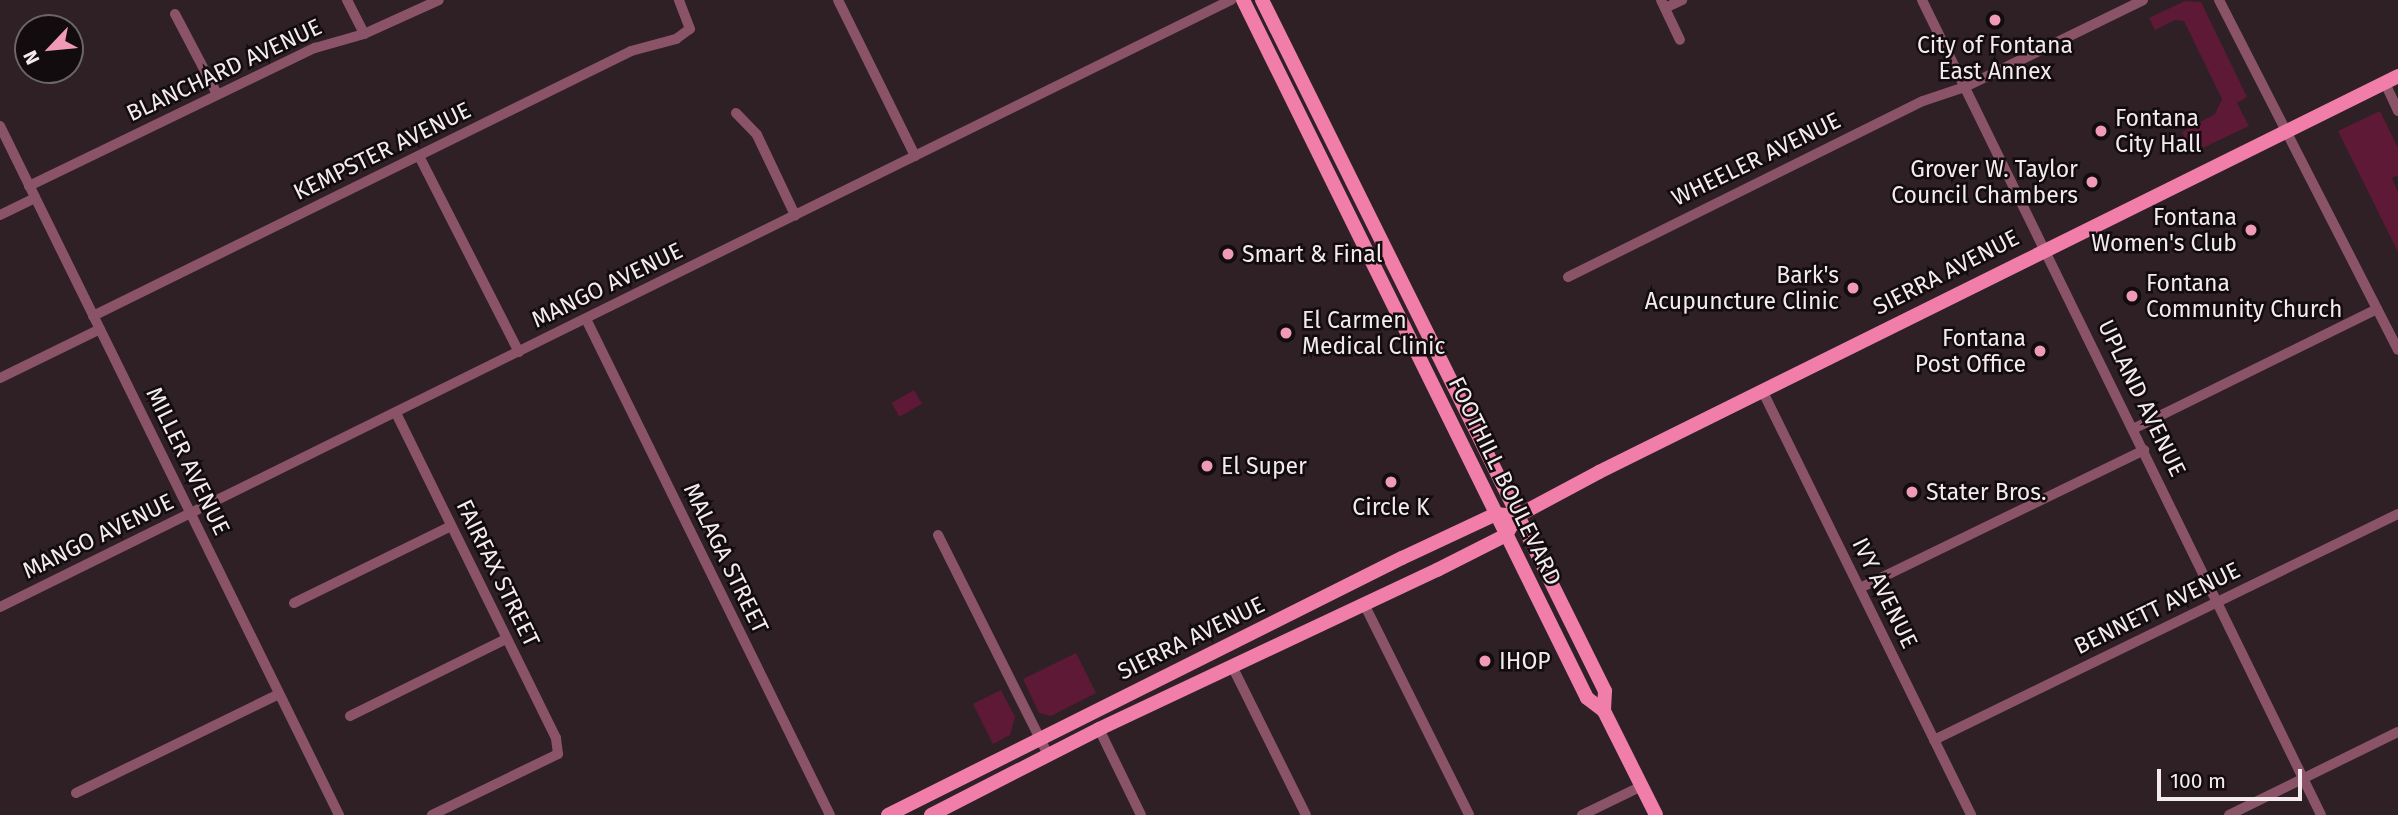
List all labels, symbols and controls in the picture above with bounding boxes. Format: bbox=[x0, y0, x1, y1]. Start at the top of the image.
marker: City of Fontana East Annex bbox=[1987, 12, 2003, 28]
street label: BLANCHARD AVENUE bbox=[122, 13, 326, 127]
north arrow bbox=[14, 14, 84, 84]
place label: City of Fontana East Annex bbox=[1917, 31, 2073, 85]
text: N bbox=[18, 47, 45, 68]
street label: KEMPSTER AVENUE bbox=[289, 96, 475, 206]
place label: Fontana City Hall bbox=[2115, 104, 2201, 158]
street label: WHEELER AVENUE bbox=[1667, 106, 1845, 212]
marker: Fontana City Hall bbox=[2093, 123, 2109, 139]
place label: Grover W. Taylor Council Chambers bbox=[1891, 155, 2078, 209]
marker: Grover W. Taylor Council Chambers bbox=[2084, 174, 2100, 190]
place label: Fontana Women's Club bbox=[2091, 203, 2237, 257]
marker: Fontana Women's Club bbox=[2243, 222, 2259, 238]
street label: SIERRA AVENUE bbox=[1868, 223, 2024, 321]
street label: MANGO AVENUE bbox=[527, 237, 687, 333]
place label: Smart & Final bbox=[1242, 240, 1382, 268]
marker: Smart & Final bbox=[1220, 246, 1236, 262]
place label: Bark's Acupuncture Clinic bbox=[1645, 261, 1839, 315]
place label: Fontana Community Church bbox=[2146, 269, 2342, 323]
marker: Bark's Acupuncture Clinic bbox=[1845, 280, 1861, 296]
marker: Fontana Community Church bbox=[2124, 288, 2140, 304]
place label: El Carmen Medical Clinic bbox=[1302, 306, 1445, 360]
street label: UPLAND AVENUE bbox=[2092, 315, 2192, 481]
marker: El Carmen Medical Clinic bbox=[1276, 323, 1296, 343]
place label: Fontana Post Office bbox=[1915, 324, 2026, 378]
marker: Fontana Post Office bbox=[2032, 343, 2048, 359]
street label: FOOTHILL BOULEVARD bbox=[1443, 372, 1567, 590]
street label: MILLER AVENUE bbox=[140, 383, 236, 539]
place label: El Super bbox=[1221, 452, 1307, 480]
marker: El Super bbox=[1199, 458, 1215, 474]
marker: Circle K bbox=[1383, 474, 1399, 490]
street label: MALAGA STREET bbox=[678, 478, 774, 638]
place label: Stater Bros. bbox=[1926, 478, 2047, 506]
marker: Stater Bros. bbox=[1904, 484, 1920, 500]
street label: MANGO AVENUE bbox=[18, 488, 178, 584]
place label: Circle K bbox=[1352, 493, 1430, 521]
street label: FAIRFAX STREET bbox=[450, 495, 546, 651]
street label: IVY AVENUE bbox=[1846, 533, 1924, 653]
street label: BENNETT AVENUE bbox=[2070, 556, 2244, 660]
street label: SIERRA AVENUE bbox=[1113, 591, 1269, 685]
place label: IHOP bbox=[1499, 647, 1551, 675]
marker: IHOP bbox=[1477, 653, 1493, 669]
scale bar bbox=[2160, 756, 2305, 800]
text: 100 m bbox=[2170, 768, 2226, 794]

